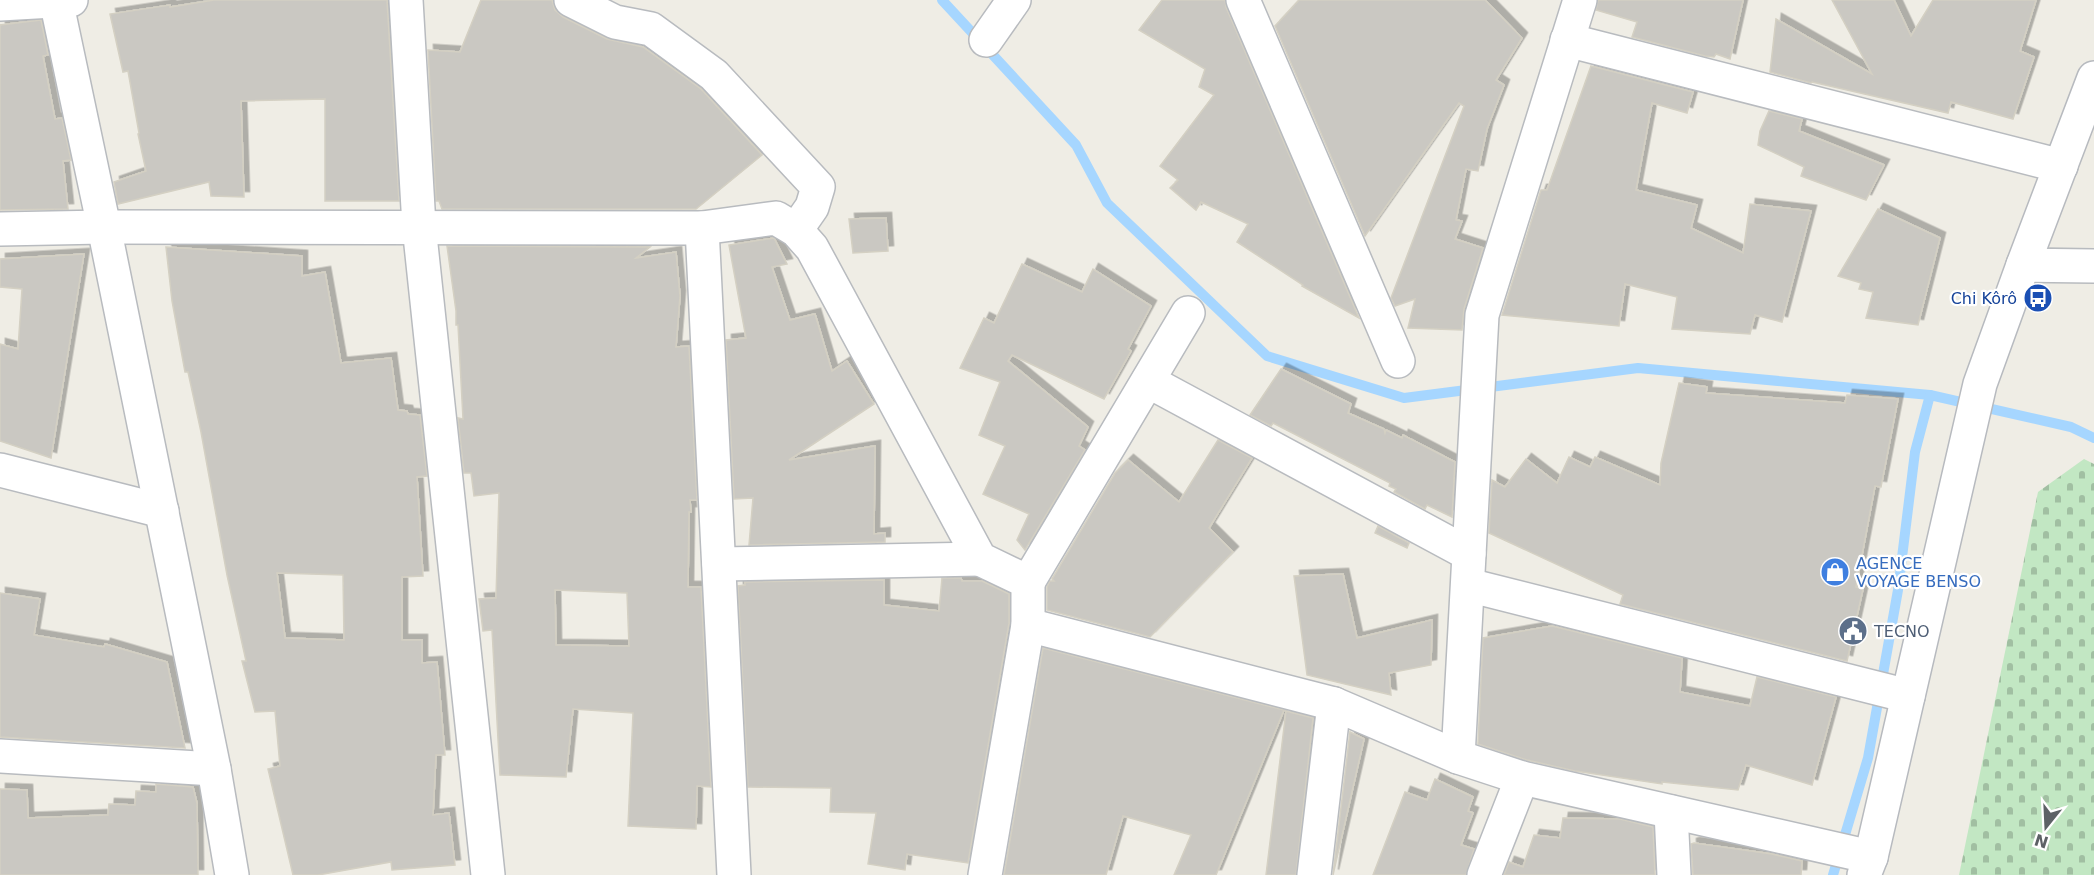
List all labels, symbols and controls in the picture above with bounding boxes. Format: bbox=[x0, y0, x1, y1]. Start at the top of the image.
bus stop icon: Chi Kôrô bbox=[2022, 282, 2054, 314]
place label: Chi Kôrô bbox=[1951, 289, 2017, 308]
place label: AGENCE VOYAGE BENSO bbox=[1856, 554, 1981, 591]
shop icon: AGENCE VOYAGE BENSO bbox=[1819, 556, 1851, 588]
public building icon: TECNO bbox=[1837, 615, 1869, 647]
place label: TECNO bbox=[1873, 622, 1930, 641]
north arrow bbox=[2016, 797, 2076, 857]
text: N bbox=[2032, 830, 2051, 852]

